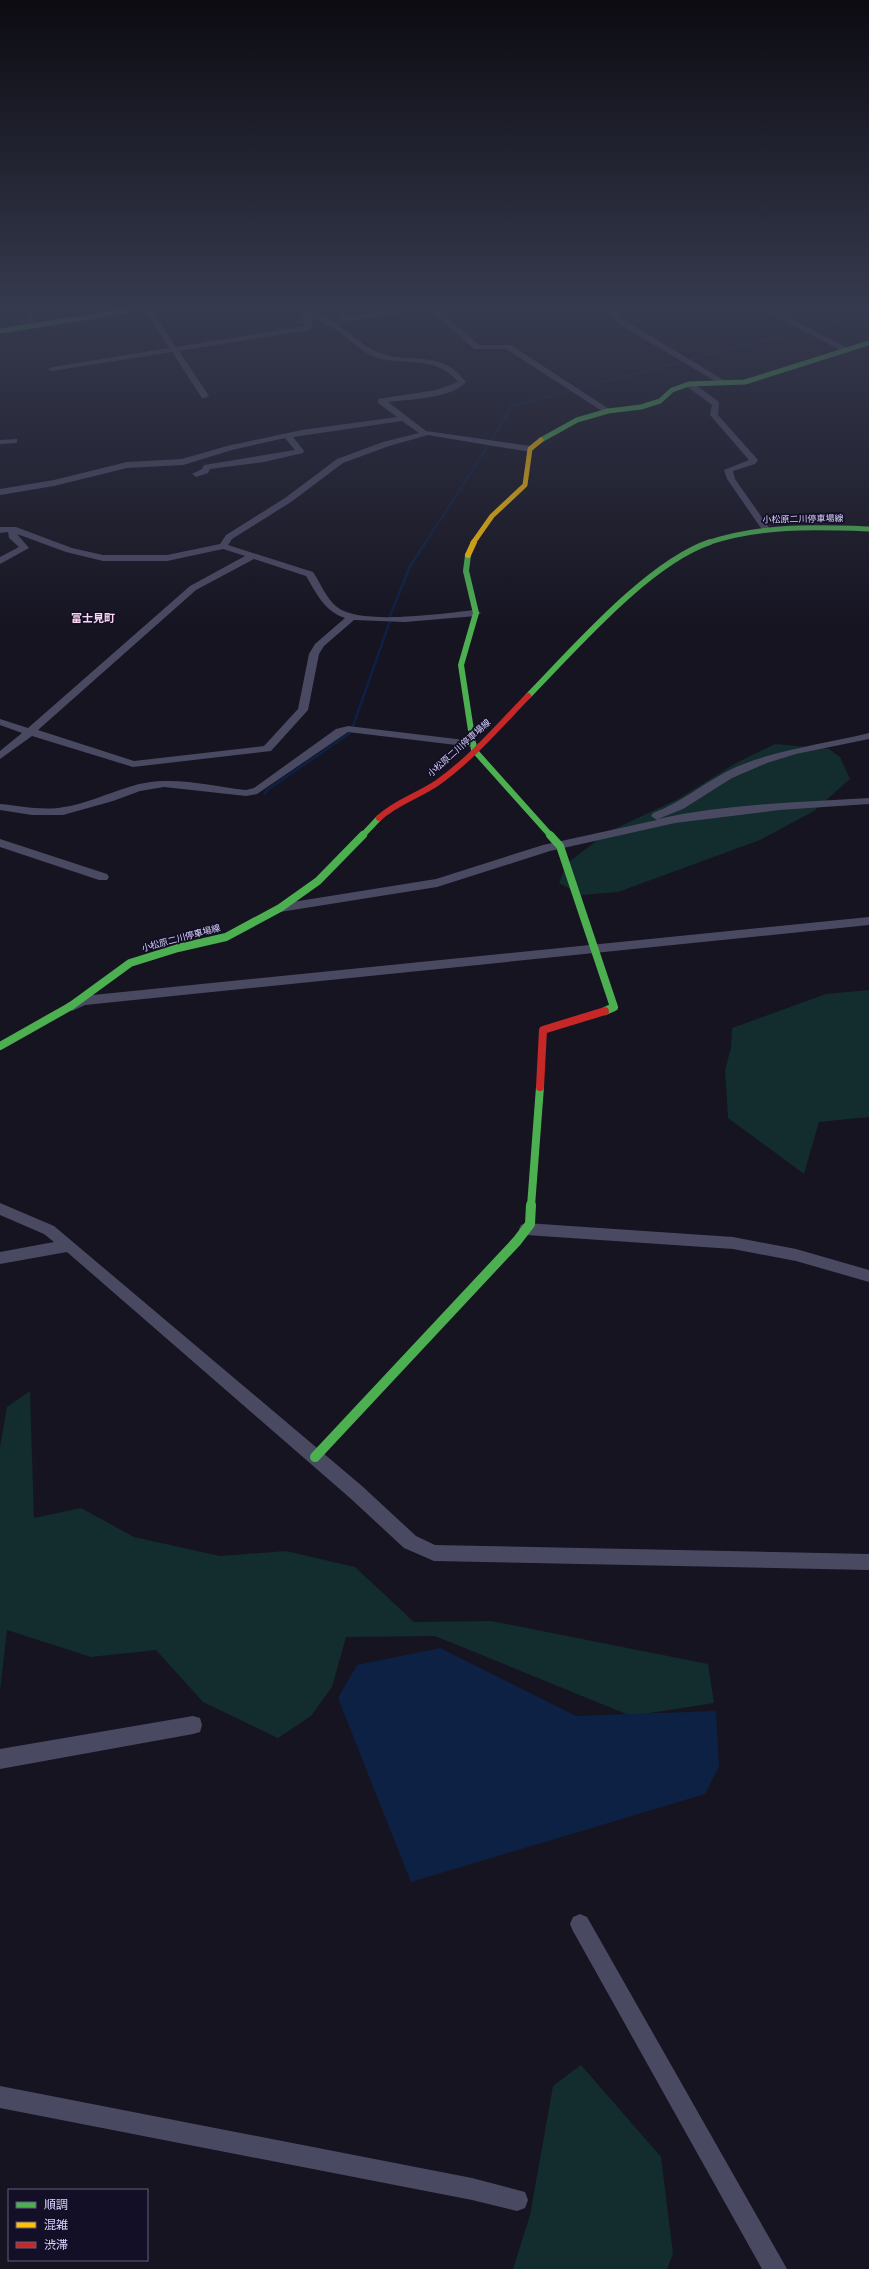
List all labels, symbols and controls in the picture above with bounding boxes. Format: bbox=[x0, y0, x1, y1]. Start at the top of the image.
street label: 小松原二川停車場線 bbox=[762, 513, 845, 525]
district label: 富士見町 bbox=[71, 612, 115, 625]
street label: 小松原二川停車場線 bbox=[426, 717, 493, 779]
street label: 小松原二川停車場線 bbox=[141, 922, 222, 953]
legend bbox=[8, 2189, 148, 2261]
text: 順調 bbox=[44, 2198, 68, 2212]
text: 混雑 bbox=[44, 2218, 68, 2232]
text: 渋滞 bbox=[44, 2238, 68, 2252]

